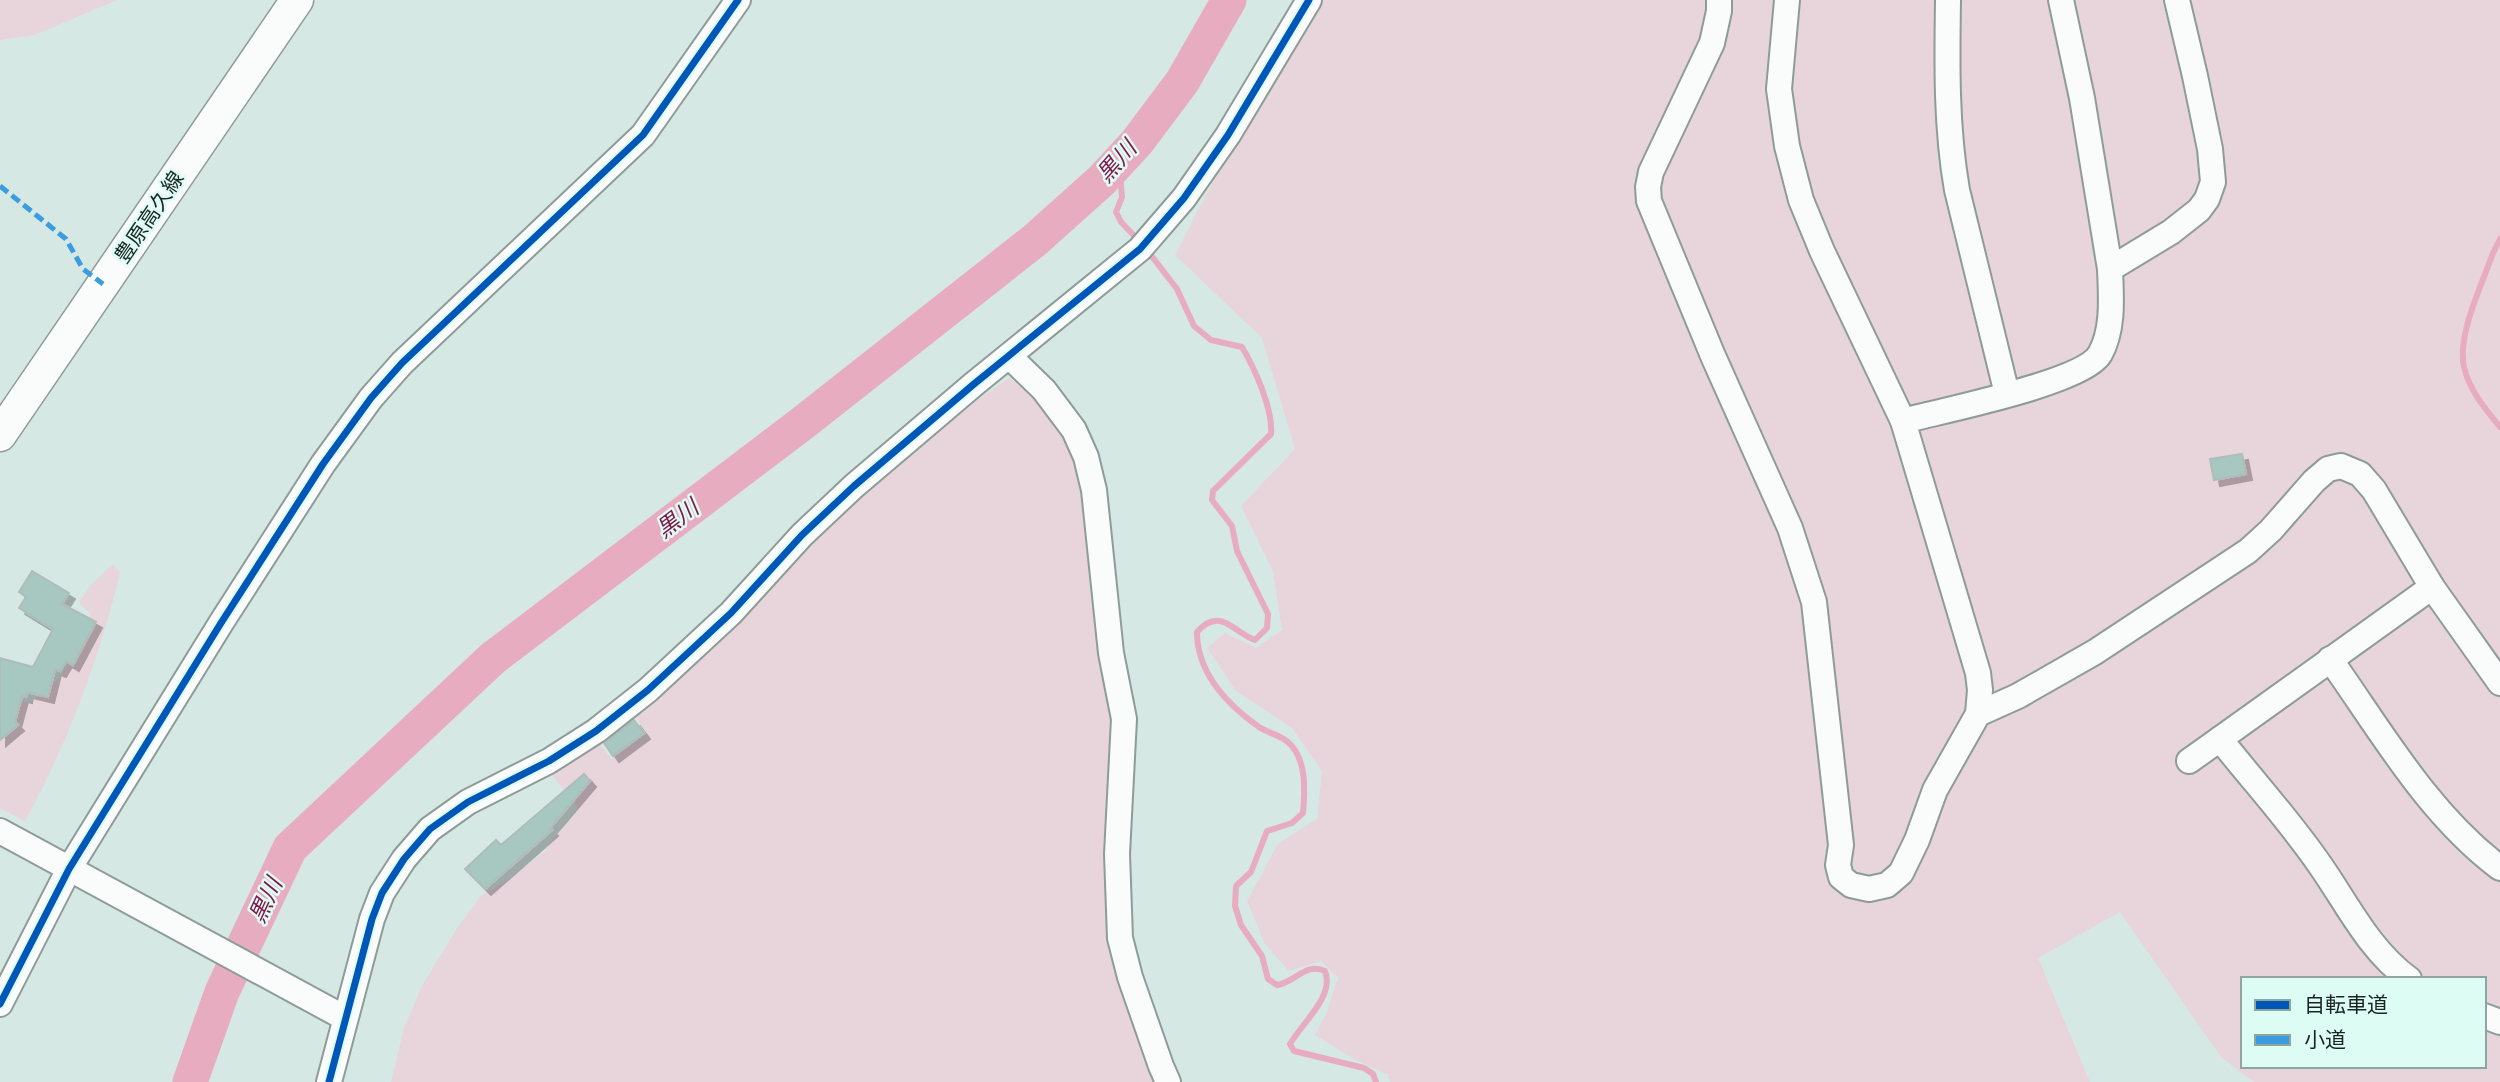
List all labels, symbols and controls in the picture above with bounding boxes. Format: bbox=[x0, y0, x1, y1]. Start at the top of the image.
water label: 黒川 bbox=[1090, 132, 1144, 188]
street label: 豊原高久線 bbox=[108, 166, 190, 268]
water label: 黒川 bbox=[650, 491, 706, 543]
water label: 黒川 bbox=[242, 870, 289, 927]
legend bbox=[2241, 977, 2486, 1068]
text: 自転車道 bbox=[2304, 991, 2388, 1018]
text: 小道 bbox=[2304, 1026, 2346, 1053]

